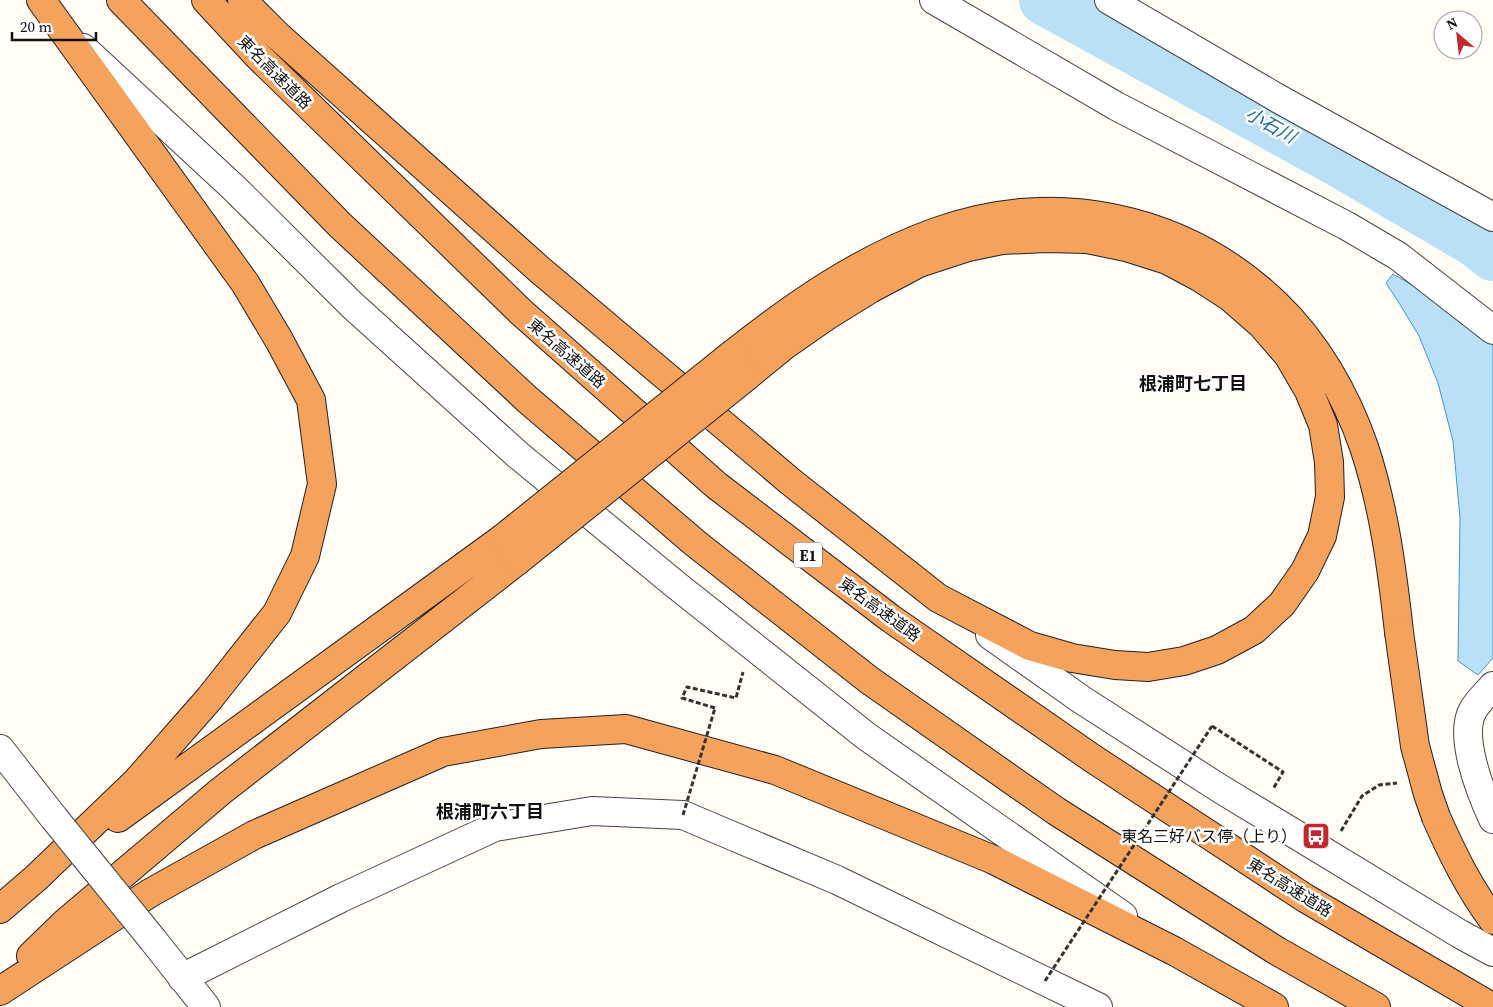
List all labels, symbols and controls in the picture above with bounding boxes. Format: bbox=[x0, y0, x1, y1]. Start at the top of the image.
scale bar bbox=[12, 10, 96, 42]
north arrow bbox=[1433, 10, 1483, 60]
text: N bbox=[1443, 12, 1461, 35]
text: 20 m bbox=[20, 16, 52, 37]
street label: 東名高速道路 bbox=[233, 30, 317, 114]
water label: 小石川 bbox=[1241, 101, 1302, 150]
street label: 東名高速道路 bbox=[524, 313, 610, 393]
district label: 根浦町七丁目 bbox=[1139, 371, 1247, 396]
road number: E1 bbox=[794, 542, 822, 568]
street label: 東名高速道路 bbox=[835, 572, 925, 646]
district label: 根浦町六丁目 bbox=[436, 799, 544, 824]
bus stop icon: 東名三好バス停（上り） bbox=[1301, 821, 1331, 851]
place label: 東名三好バス停（上り） bbox=[1121, 825, 1297, 847]
street label: 東名高速道路 bbox=[1243, 852, 1337, 922]

